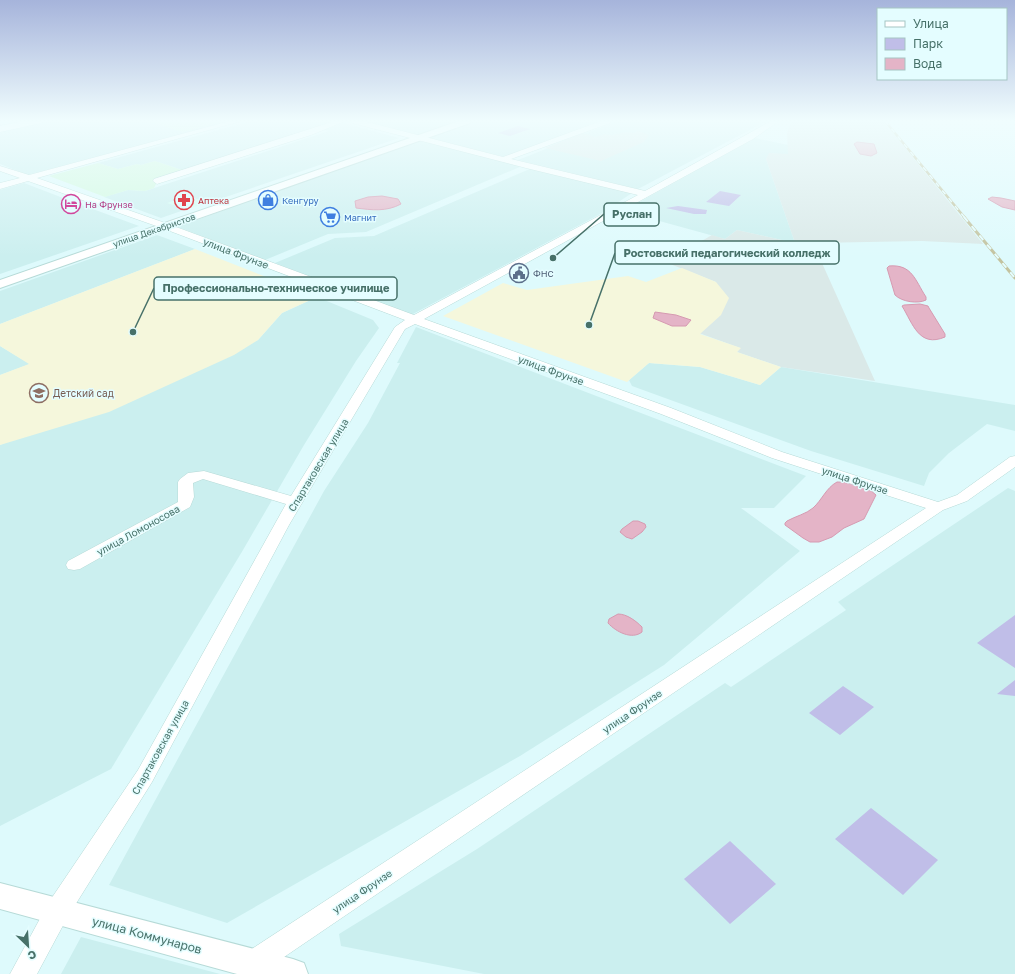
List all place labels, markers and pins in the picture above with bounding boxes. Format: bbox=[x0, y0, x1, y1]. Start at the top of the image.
pharmacy icon: Аптека bbox=[173, 189, 195, 211]
shop icon: Кенгуру bbox=[257, 189, 279, 211]
hotel icon: На Фрунзе bbox=[60, 193, 82, 215]
place label: Аптека bbox=[198, 195, 229, 206]
place label: Кенгуру bbox=[282, 195, 319, 206]
place label: На Фрунзе bbox=[85, 199, 133, 210]
callout: Руслан bbox=[604, 203, 659, 226]
supermarket icon: Магнит bbox=[319, 206, 341, 228]
place label: Магнит bbox=[344, 212, 377, 223]
callout: Ростовский педагогический колледж bbox=[615, 241, 839, 264]
public building icon: ФНС bbox=[508, 262, 530, 284]
place label: ФНС bbox=[533, 268, 554, 279]
callout: Профессионально-техническое училище bbox=[154, 277, 397, 300]
school or university icon: Детский сад bbox=[28, 382, 50, 404]
place label: Детский сад bbox=[53, 387, 114, 399]

